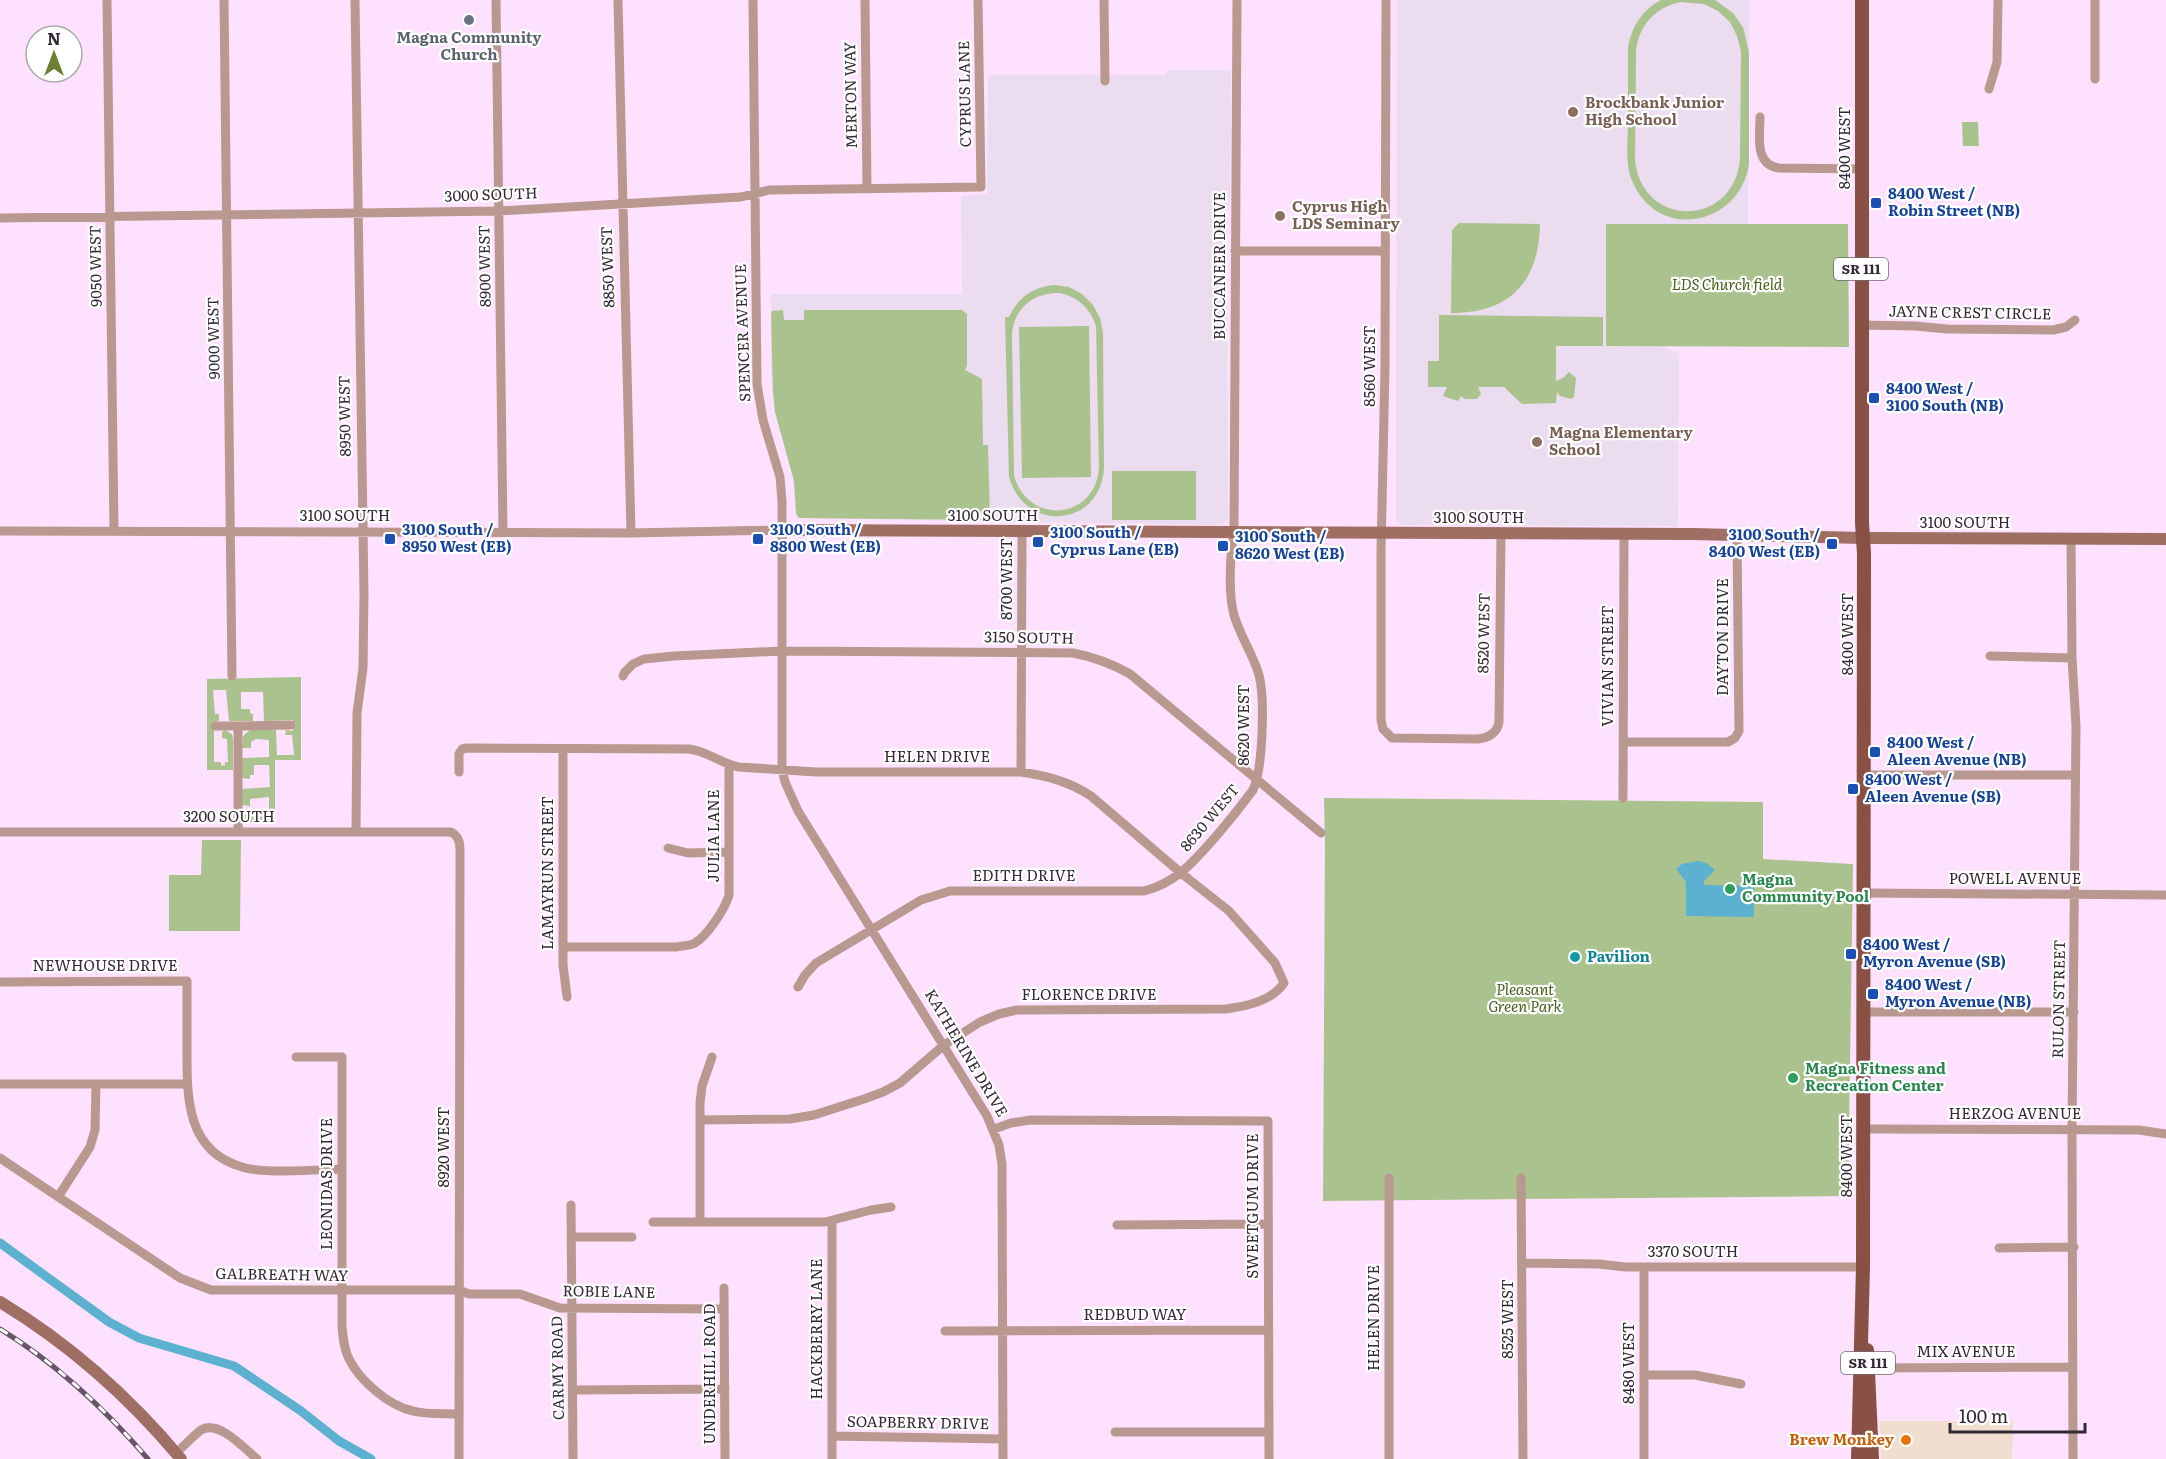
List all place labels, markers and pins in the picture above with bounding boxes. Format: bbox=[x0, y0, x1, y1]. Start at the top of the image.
marker: Magna Community Church bbox=[462, 13, 476, 27]
place label: Magna Community Church bbox=[397, 25, 542, 65]
place label: Brockbank Junior High School bbox=[1585, 90, 1724, 130]
marker: Brockbank Junior High School bbox=[1566, 105, 1580, 119]
place label: 8400 West / Robin Street (NB) bbox=[1888, 181, 2020, 221]
place label: Cyprus High LDS Seminary bbox=[1292, 194, 1401, 234]
marker: 8400 West / Robin Street (NB) bbox=[1869, 196, 1883, 210]
marker: Cyprus High LDS Seminary bbox=[1273, 209, 1287, 223]
place label: 8400 West / 3100 South (NB) bbox=[1886, 376, 2004, 416]
marker: 8400 West / 3100 South (NB) bbox=[1867, 391, 1881, 405]
place label: Magna Elementary School bbox=[1549, 420, 1693, 460]
marker: Magna Elementary School bbox=[1530, 435, 1544, 449]
place label: 3100 South / 8950 West (EB) bbox=[402, 517, 512, 557]
place label: 3100 South / 8800 West (EB) bbox=[770, 517, 881, 557]
place label: 3100 South / Cyprus Lane (EB) bbox=[1050, 520, 1179, 560]
place label: 3100 South / 8400 West (EB) bbox=[1709, 522, 1820, 562]
place label: 3100 South / 8620 West (EB) bbox=[1235, 524, 1345, 564]
marker: 3100 South / 8950 West (EB) bbox=[383, 532, 397, 546]
marker: 3100 South / 8800 West (EB) bbox=[751, 532, 765, 546]
marker: 3100 South / Cyprus Lane (EB) bbox=[1031, 535, 1045, 549]
marker: 3100 South / 8400 West (EB) bbox=[1825, 537, 1839, 551]
marker: 3100 South / 8620 West (EB) bbox=[1216, 539, 1230, 553]
place label: 8400 West / Aleen Avenue (NB) bbox=[1887, 730, 2027, 770]
marker: 8400 West / Aleen Avenue (NB) bbox=[1868, 745, 1882, 759]
place label: 8400 West / Aleen Avenue (SB) bbox=[1865, 767, 2001, 807]
marker: 8400 West / Aleen Avenue (SB) bbox=[1846, 782, 1860, 796]
place label: Magna Community Pool bbox=[1742, 867, 1870, 907]
marker: Magna Community Pool bbox=[1723, 882, 1737, 896]
place label: 8400 West / Myron Avenue (SB) bbox=[1863, 932, 2006, 972]
place label: Pavilion bbox=[1587, 944, 1651, 967]
marker: 8400 West / Myron Avenue (SB) bbox=[1844, 947, 1858, 961]
marker: Pavilion bbox=[1568, 950, 1582, 964]
place label: 8400 West / Myron Avenue (NB) bbox=[1885, 972, 2031, 1012]
marker: 8400 West / Myron Avenue (NB) bbox=[1866, 987, 1880, 1001]
place label: Magna Fitness and Recreation Center bbox=[1805, 1056, 1946, 1096]
marker: Magna Fitness and Recreation Center bbox=[1786, 1071, 1800, 1085]
place label: Brew Monkey bbox=[1789, 1427, 1895, 1450]
marker: Brew Monkey bbox=[1899, 1433, 1913, 1447]

